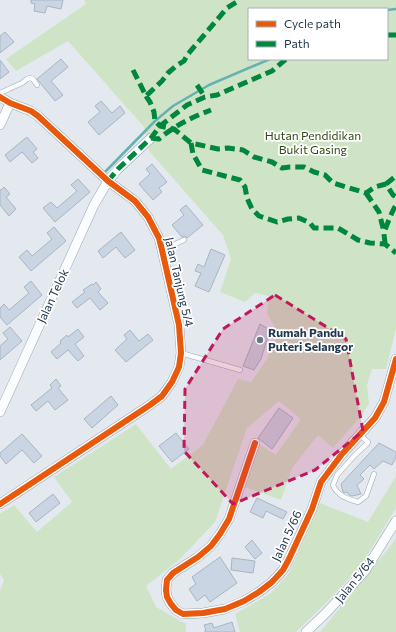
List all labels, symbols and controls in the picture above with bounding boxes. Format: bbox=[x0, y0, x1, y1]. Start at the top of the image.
legend bbox=[248, 8, 388, 60]
text: Cycle path bbox=[284, 16, 341, 30]
text: Path bbox=[284, 36, 310, 50]
park label: Hutan Pendidikan Bukit Gasing bbox=[265, 128, 361, 156]
street label: Jalan Tanjung 5/4 bbox=[162, 235, 197, 328]
street label: Jalan Telok bbox=[33, 266, 72, 325]
place label: Rumah Pandu Puteri Selangor bbox=[268, 325, 353, 353]
marker: Rumah Pandu Puteri Selangor bbox=[255, 335, 265, 345]
street label: Jalan 5/66 bbox=[268, 508, 305, 564]
street label: Jalan 5/64 bbox=[332, 554, 378, 606]

